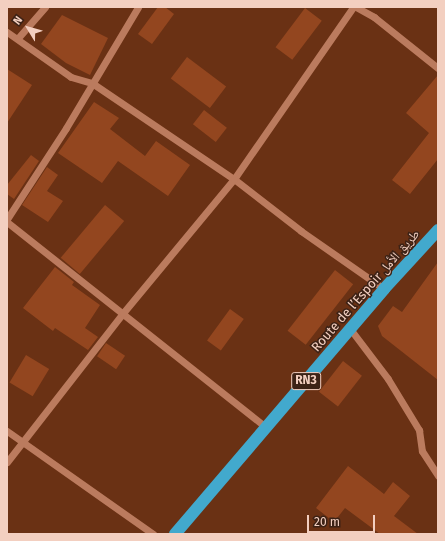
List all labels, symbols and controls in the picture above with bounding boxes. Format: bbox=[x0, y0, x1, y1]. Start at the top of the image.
north arrow bbox=[8, 8, 48, 48]
text: N bbox=[11, 14, 25, 27]
street label: Route de l’Espoir طريق الأمل bbox=[309, 227, 423, 355]
road number: RN3 bbox=[291, 371, 321, 391]
scale bar bbox=[309, 507, 377, 533]
text: 20 m bbox=[314, 515, 340, 529]

